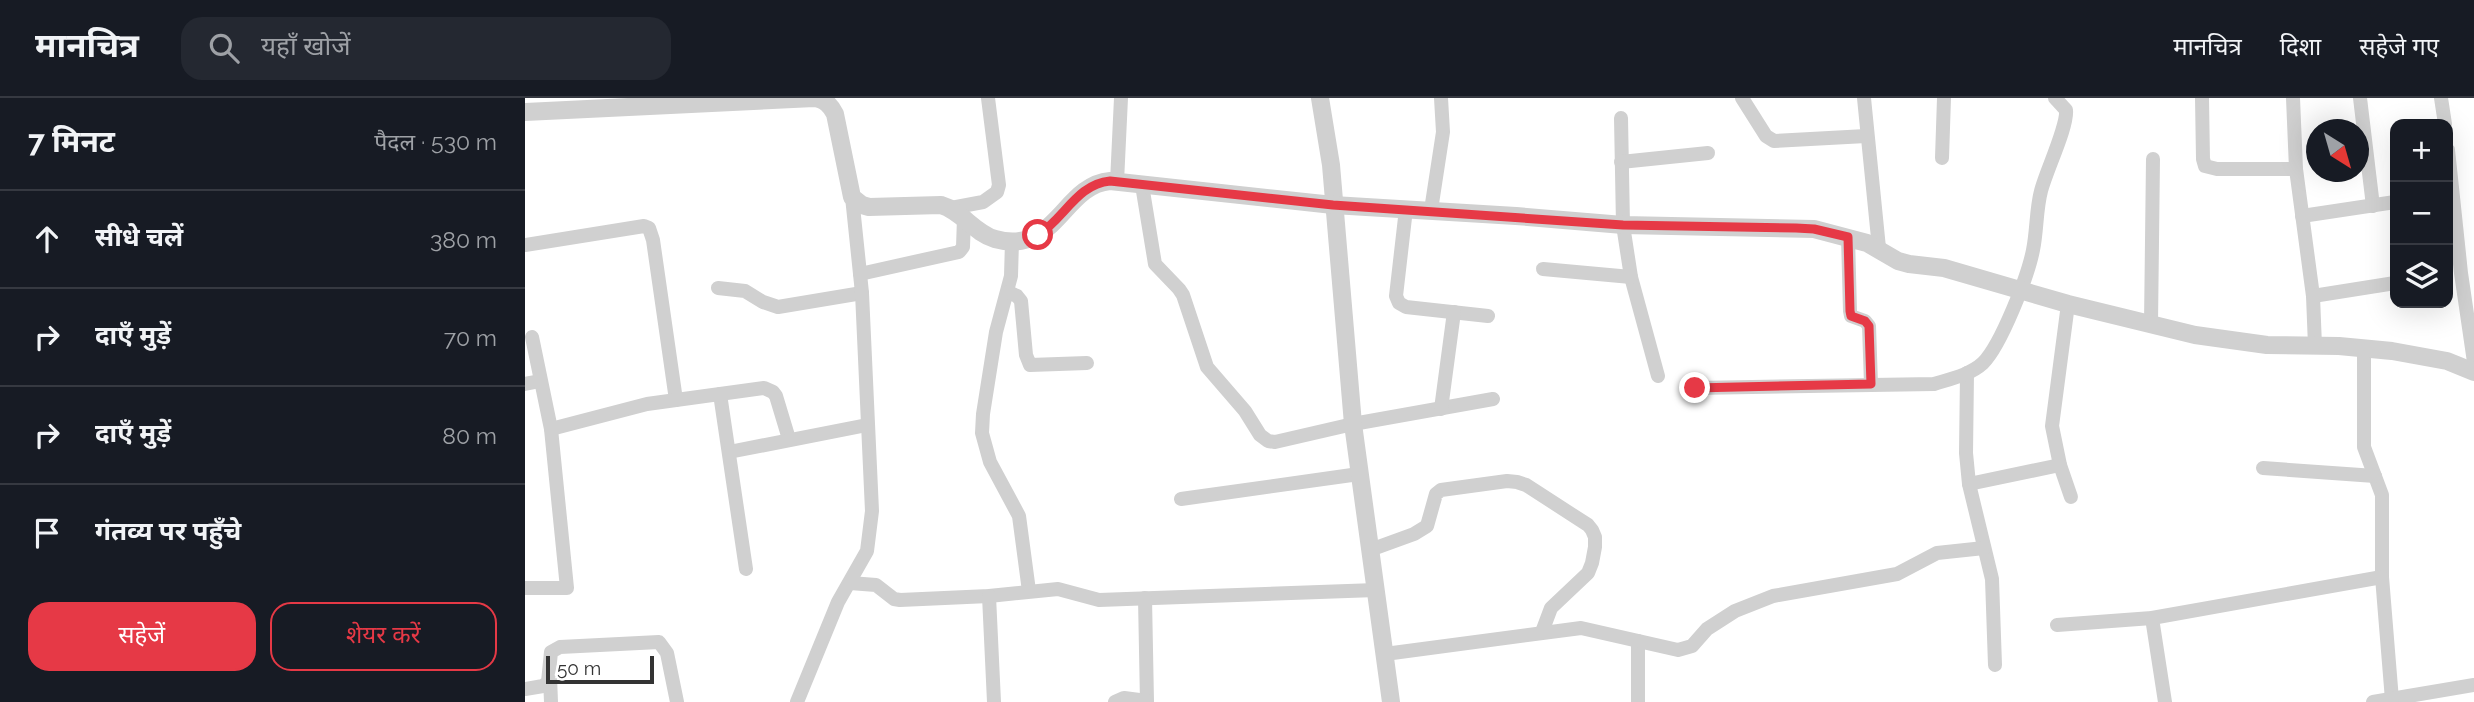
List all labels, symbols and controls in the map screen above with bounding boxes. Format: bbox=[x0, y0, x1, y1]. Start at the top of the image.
search box bbox=[181, 17, 671, 80]
text: मानचित्र bbox=[35, 26, 139, 65]
icon: search bbox=[205, 29, 243, 67]
text: यहाँ खोजें bbox=[261, 31, 351, 61]
text: मानचित्र bbox=[2173, 32, 2242, 61]
text: दिशा bbox=[2280, 32, 2321, 61]
text: सहेजे गए bbox=[2359, 32, 2439, 61]
north arrow bbox=[2306, 119, 2369, 182]
map controls bbox=[2390, 119, 2453, 308]
button: + bbox=[2390, 119, 2453, 182]
text: 7 मिनट bbox=[28, 124, 115, 159]
text: पैदल · 530 m bbox=[374, 128, 497, 155]
button: − bbox=[2390, 182, 2453, 245]
route start bbox=[1022, 219, 1053, 250]
icon: ahead bbox=[28, 220, 66, 258]
text: सीधे चलें bbox=[95, 222, 183, 252]
text: 380 m bbox=[430, 226, 497, 253]
button: layers bbox=[2390, 245, 2453, 308]
icon: right bbox=[28, 318, 66, 356]
text: दाएँ मुड़ें bbox=[95, 320, 171, 350]
text: 70 m bbox=[444, 324, 497, 351]
route end bbox=[1679, 372, 1710, 403]
icon: right bbox=[28, 416, 66, 454]
text: दाएँ मुड़ें bbox=[95, 418, 171, 448]
text: 80 m bbox=[442, 422, 497, 449]
icon: arrive bbox=[28, 514, 66, 552]
text: गंतव्य पर पहुँचे bbox=[95, 516, 241, 546]
button: सहेजें bbox=[28, 602, 256, 671]
button: शेयर करें bbox=[270, 602, 497, 671]
scale bar bbox=[546, 653, 655, 685]
text: 50 m bbox=[557, 657, 601, 679]

